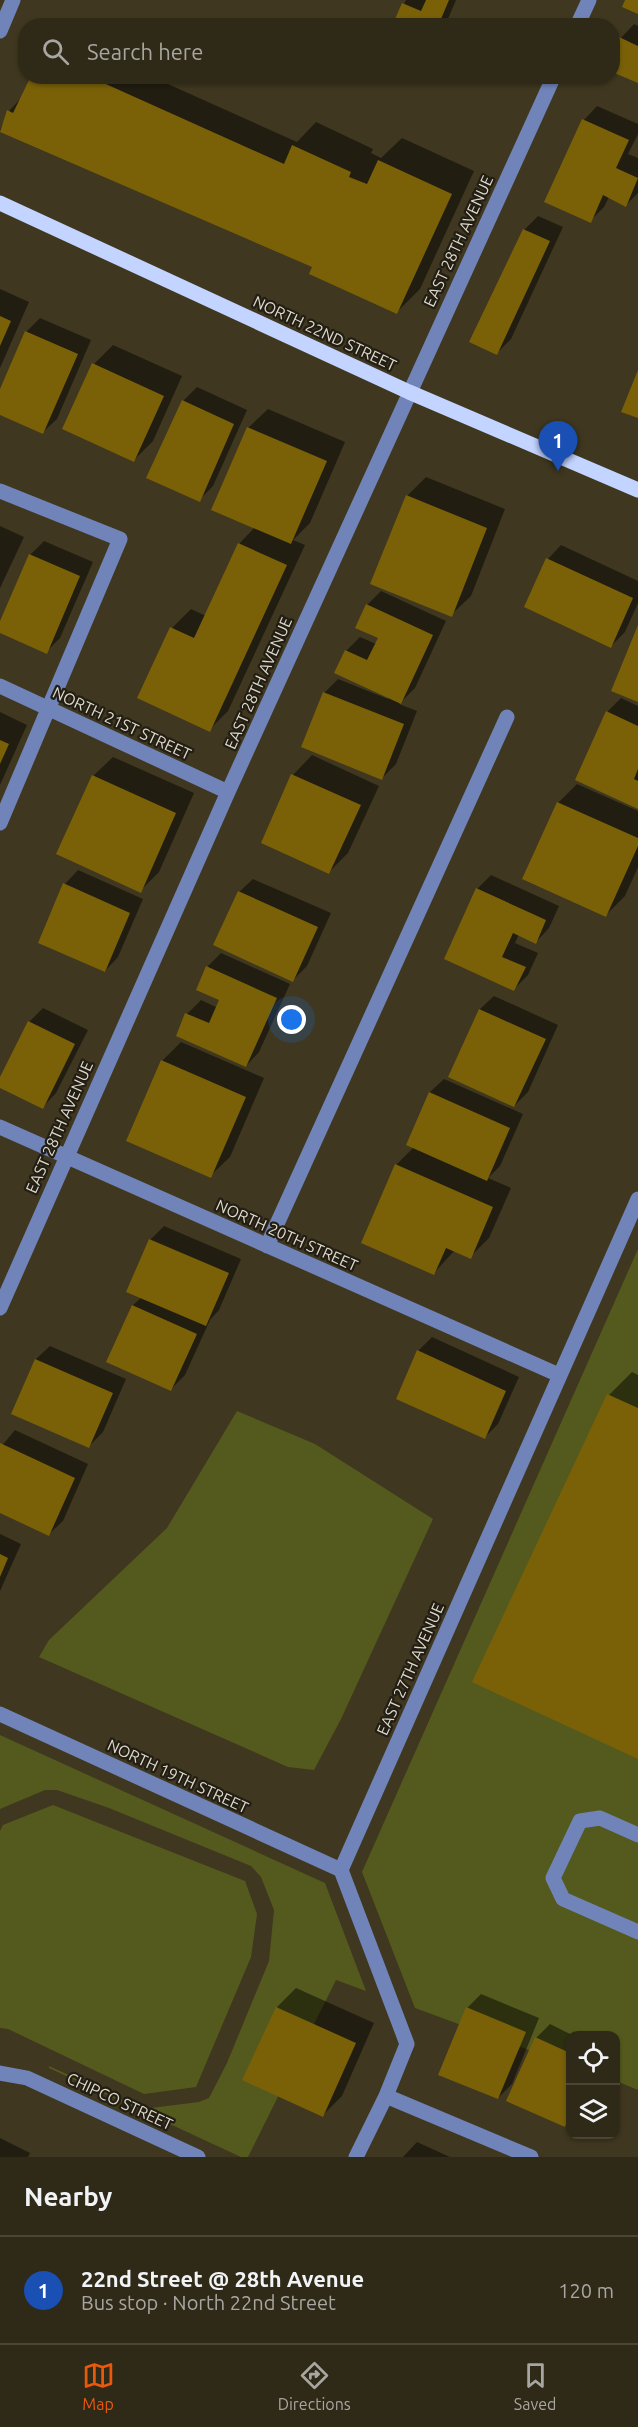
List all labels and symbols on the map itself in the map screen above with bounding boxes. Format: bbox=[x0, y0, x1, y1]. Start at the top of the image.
street label: EAST 28TH AVENUE bbox=[420, 173, 496, 309]
street label: NORTH 22ND STREET bbox=[250, 292, 400, 374]
pin: 1 bbox=[538, 422, 578, 471]
street label: EAST 28TH AVENUE bbox=[221, 614, 295, 752]
street label: NORTH 21ST STREET bbox=[50, 683, 194, 763]
your location bbox=[277, 1005, 306, 1034]
street label: EAST 28TH AVENUE bbox=[22, 1058, 96, 1196]
street label: NORTH 20TH STREET bbox=[213, 1196, 361, 1274]
street label: EAST 27TH AVENUE bbox=[373, 1600, 447, 1738]
street label: NORTH 19TH STREET bbox=[105, 1735, 251, 1817]
street label: CHIPCO STREET bbox=[64, 2069, 176, 2133]

